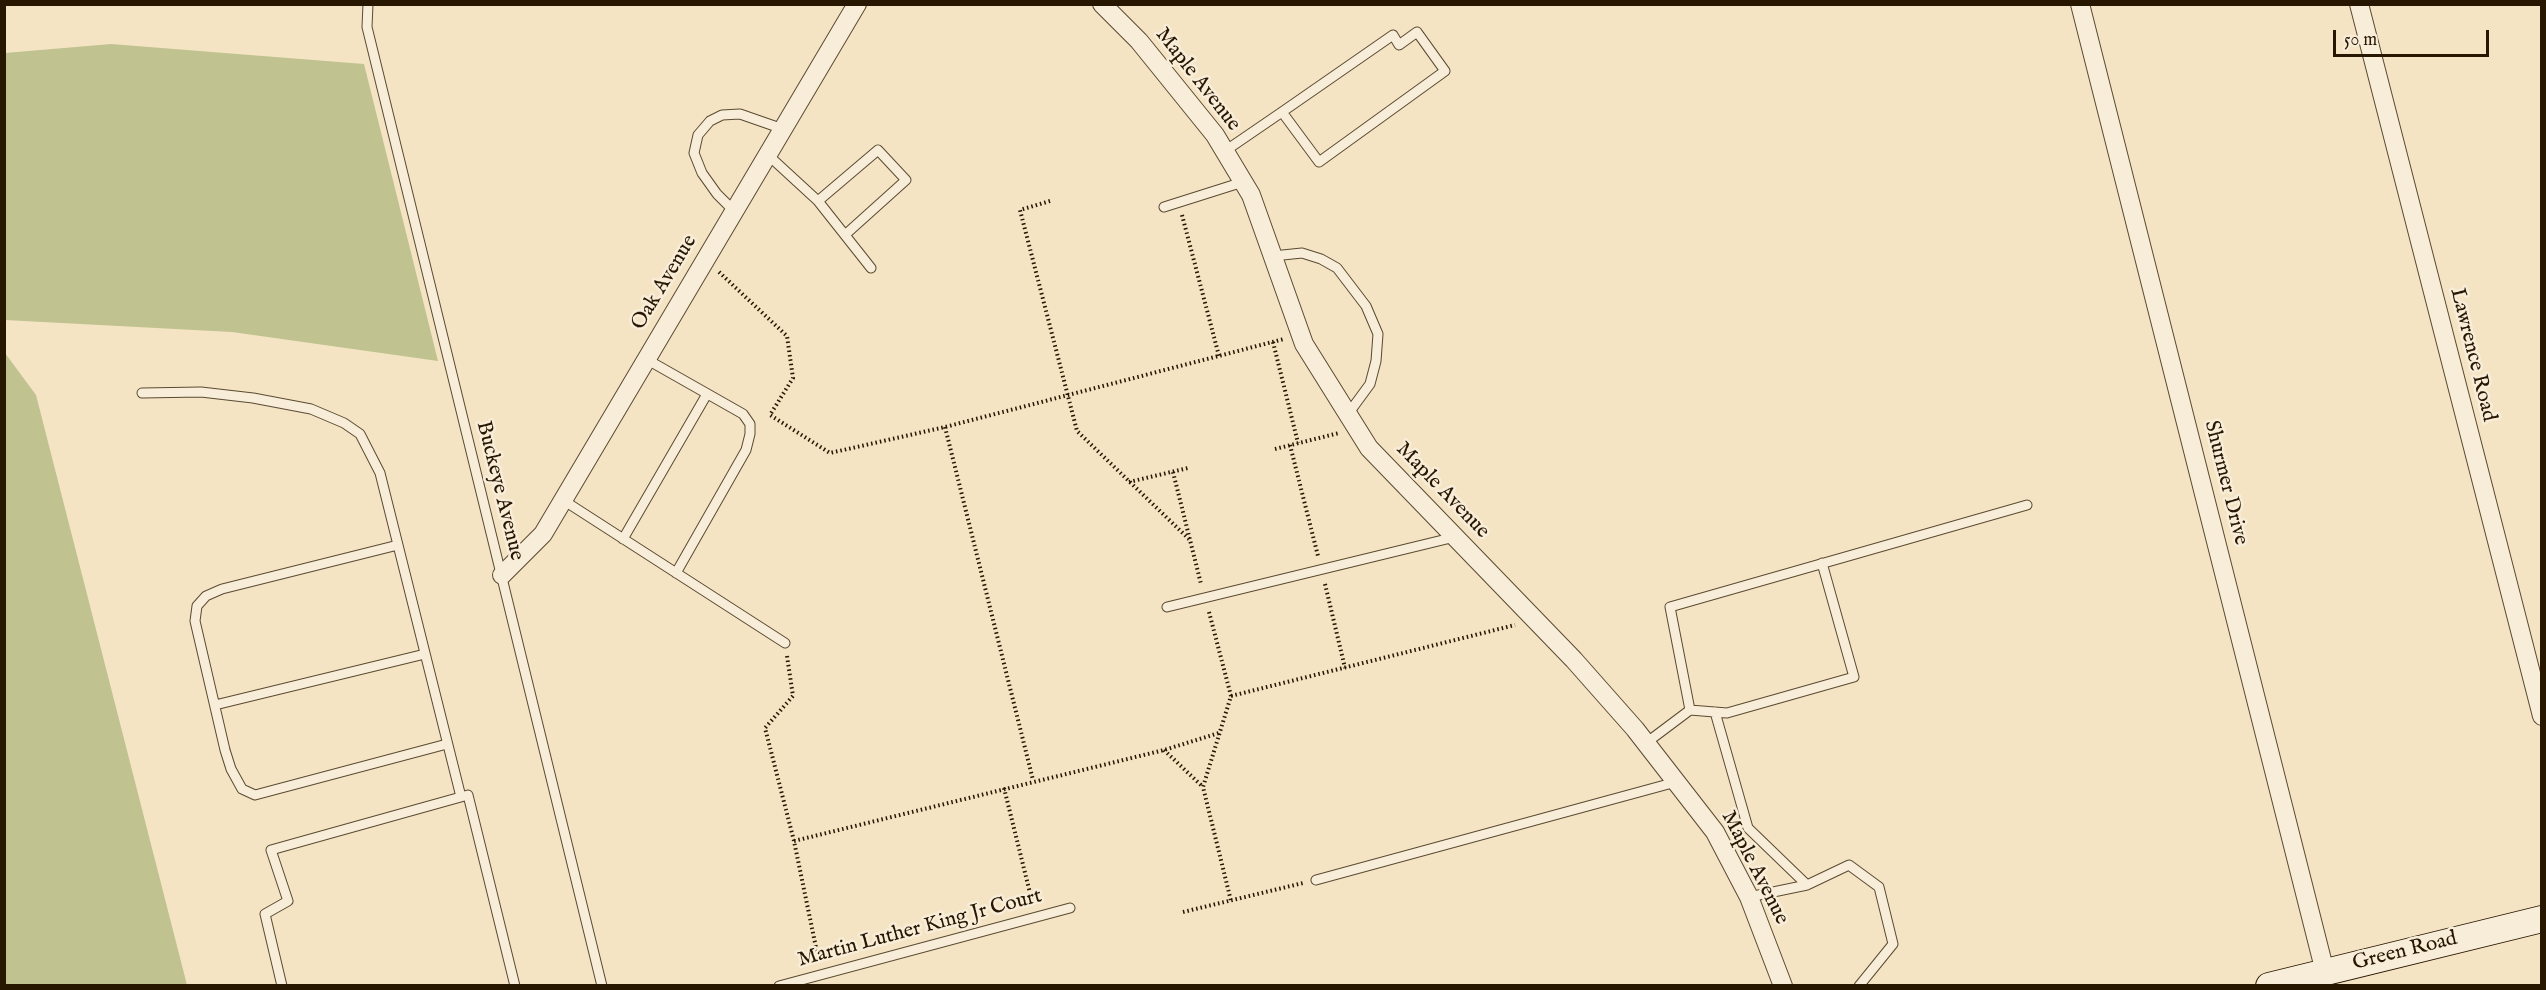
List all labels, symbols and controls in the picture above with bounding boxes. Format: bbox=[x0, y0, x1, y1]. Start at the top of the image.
scale bar bbox=[2336, 18, 2492, 56]
street label: Maple Avenue bbox=[1149, 23, 1245, 137]
text: 50 m bbox=[2344, 29, 2377, 52]
street label: Oak Avenue bbox=[627, 231, 703, 335]
street label: Lawrence Road bbox=[2443, 286, 2501, 424]
street label: Shurmer Drive bbox=[2197, 418, 2253, 548]
street label: Buckeye Avenue bbox=[469, 419, 529, 563]
street label: Maple Avenue bbox=[1390, 438, 1494, 544]
street label: Maple Avenue bbox=[1715, 807, 1793, 929]
street label: Martin Luther King Jr Court bbox=[795, 884, 1045, 974]
street label: Green Road bbox=[2350, 927, 2460, 977]

